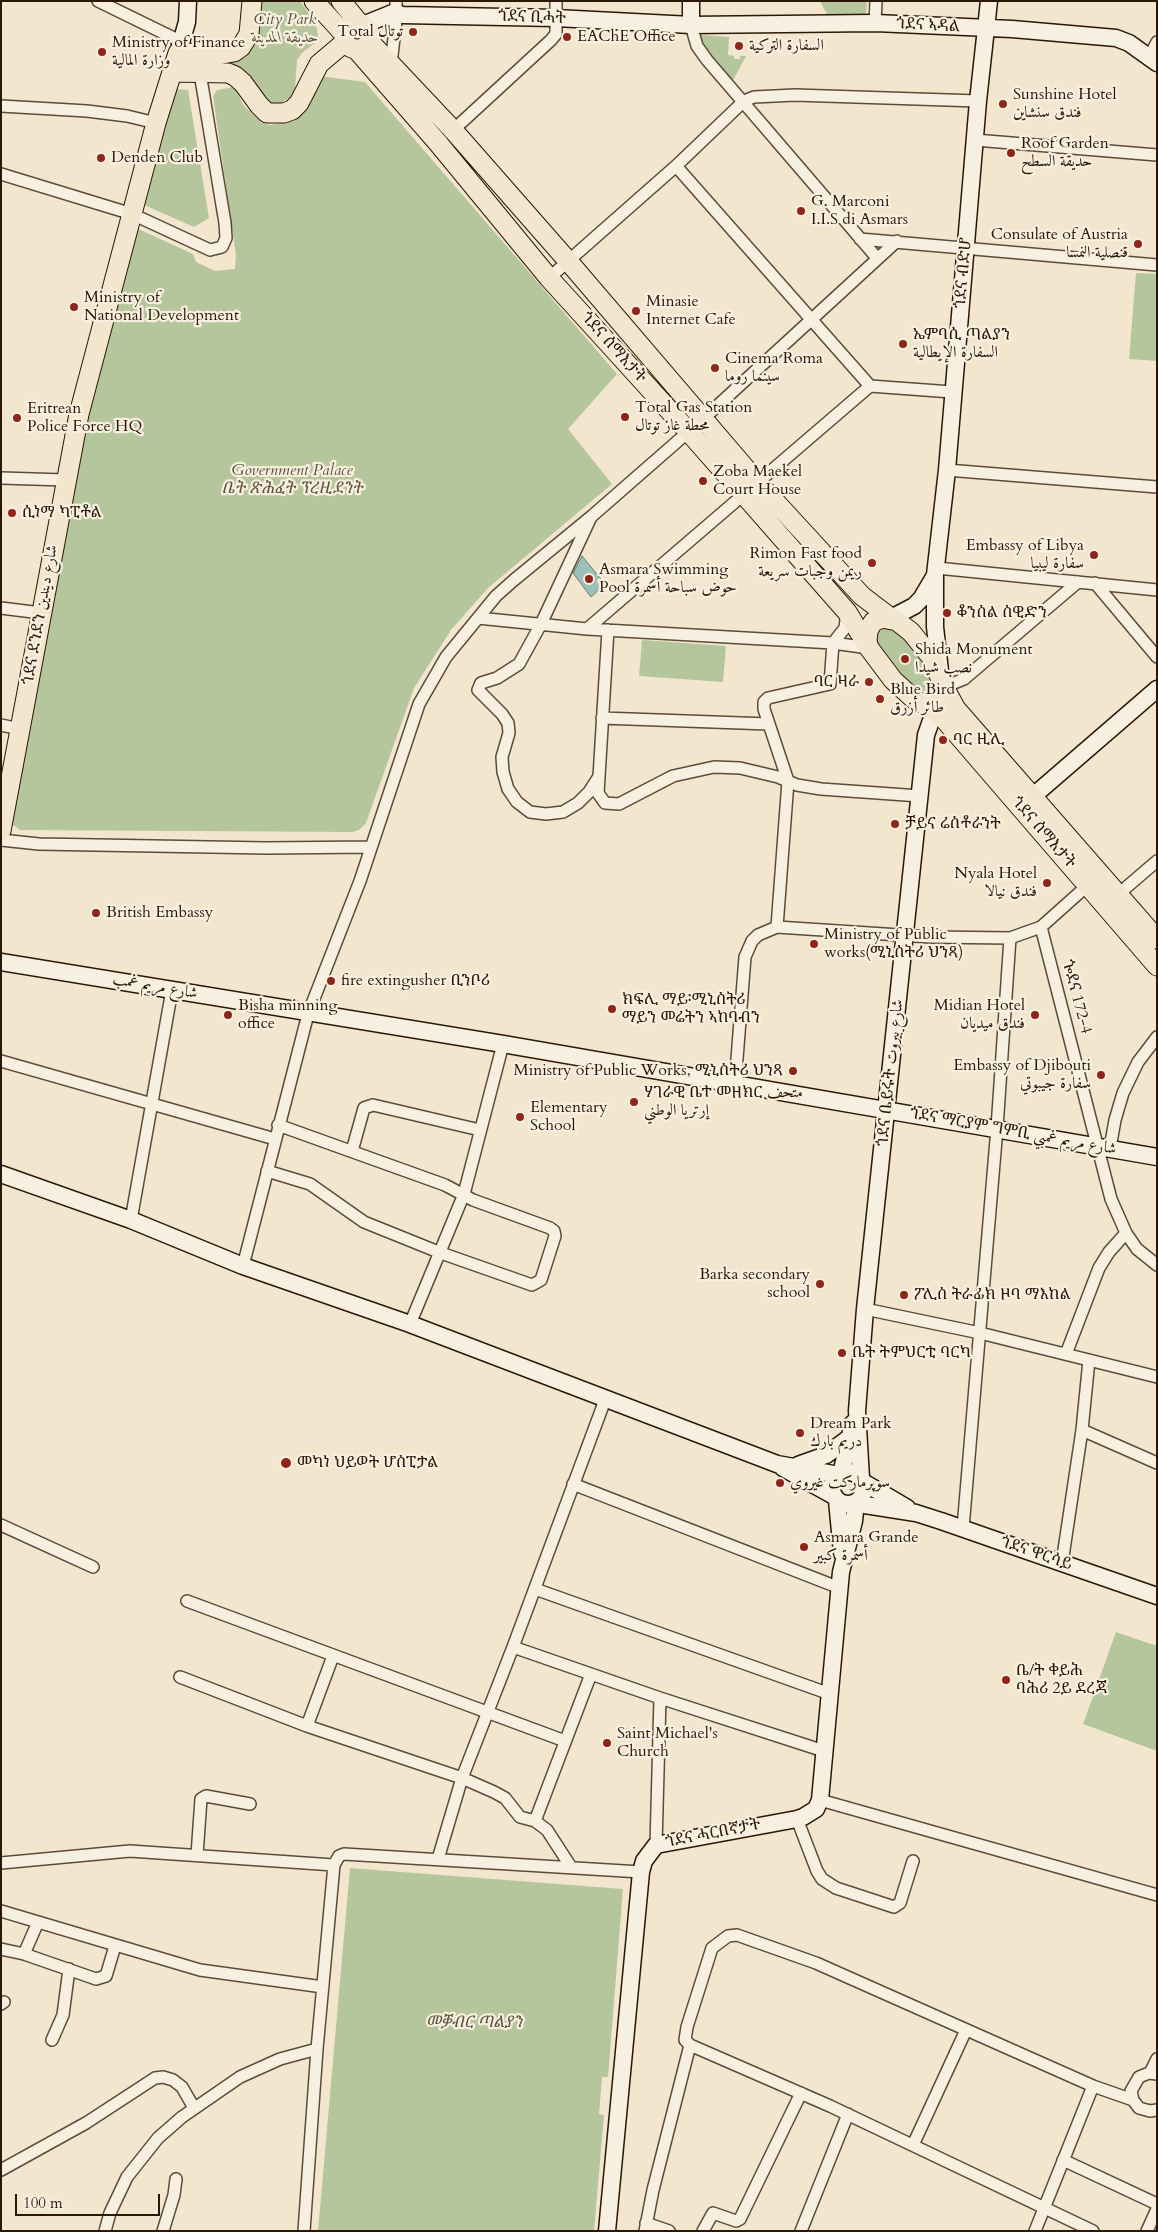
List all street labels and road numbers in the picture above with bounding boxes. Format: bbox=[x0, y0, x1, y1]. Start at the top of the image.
street label: ጎደና ቢሓት bbox=[498, 7, 566, 29]
street label: ጎደና ኣዳል bbox=[896, 15, 960, 37]
street label: ጎደና ብድሆ bbox=[951, 237, 977, 309]
street label: ጎደና ሰማእታት bbox=[576, 309, 650, 387]
street label: ጎደና ደንደን شارع ديندين bbox=[19, 544, 63, 686]
street label: ጎደና ሰማእታት bbox=[1007, 793, 1079, 873]
street label: ጐደና 172-4 bbox=[1057, 958, 1095, 1036]
street label: شارع مريم غمب bbox=[111, 970, 199, 1004]
street label: ጎደና ቤይሩት شارع بيروت bbox=[874, 999, 908, 1147]
street label: ጎደና ማርያም ግምቢ شارع مريم غمبي bbox=[908, 1104, 1118, 1160]
street label: ጎደና ዋርሳይ bbox=[998, 1533, 1074, 1575]
street label: ጎደና ሓርበኛታት bbox=[664, 1815, 762, 1853]

